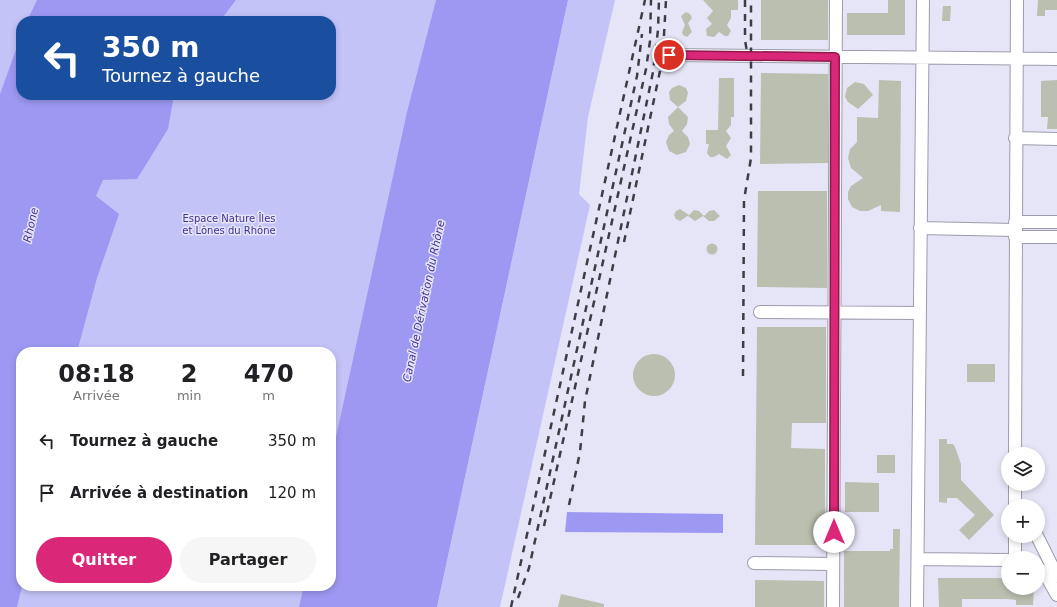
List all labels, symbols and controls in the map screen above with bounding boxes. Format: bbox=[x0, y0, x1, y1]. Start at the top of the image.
text: 350 m bbox=[102, 31, 199, 64]
icon: left bbox=[36, 32, 88, 84]
pin bbox=[652, 38, 686, 72]
icon: arrive bbox=[658, 44, 680, 66]
text: Tournez à gauche bbox=[102, 65, 260, 86]
water label: Rhone bbox=[21, 206, 41, 244]
park label: Espace Nature Îles et Lônes du Rhône bbox=[182, 212, 276, 236]
water label: Canal de Dérivation du Rhône bbox=[400, 219, 448, 383]
text: 08:18 bbox=[58, 360, 135, 388]
text: 2 bbox=[181, 360, 197, 388]
text: 470 bbox=[244, 360, 294, 388]
text: Arrivée bbox=[73, 388, 120, 403]
text: min bbox=[177, 388, 201, 403]
text: m bbox=[262, 388, 275, 403]
icon: left bbox=[36, 430, 58, 452]
text: Tournez à gauche bbox=[70, 432, 218, 450]
text: 350 m bbox=[268, 432, 316, 450]
map controls bbox=[1001, 447, 1045, 595]
button: layers bbox=[1001, 447, 1045, 491]
icon: arrive bbox=[36, 482, 58, 504]
text: Arrivée à destination bbox=[70, 484, 248, 502]
text: 120 m bbox=[268, 484, 316, 502]
button: + bbox=[1001, 499, 1045, 543]
position arrow bbox=[813, 511, 855, 553]
button: Quitter bbox=[36, 537, 172, 583]
button: Partager bbox=[180, 537, 316, 583]
button: − bbox=[1001, 551, 1045, 595]

